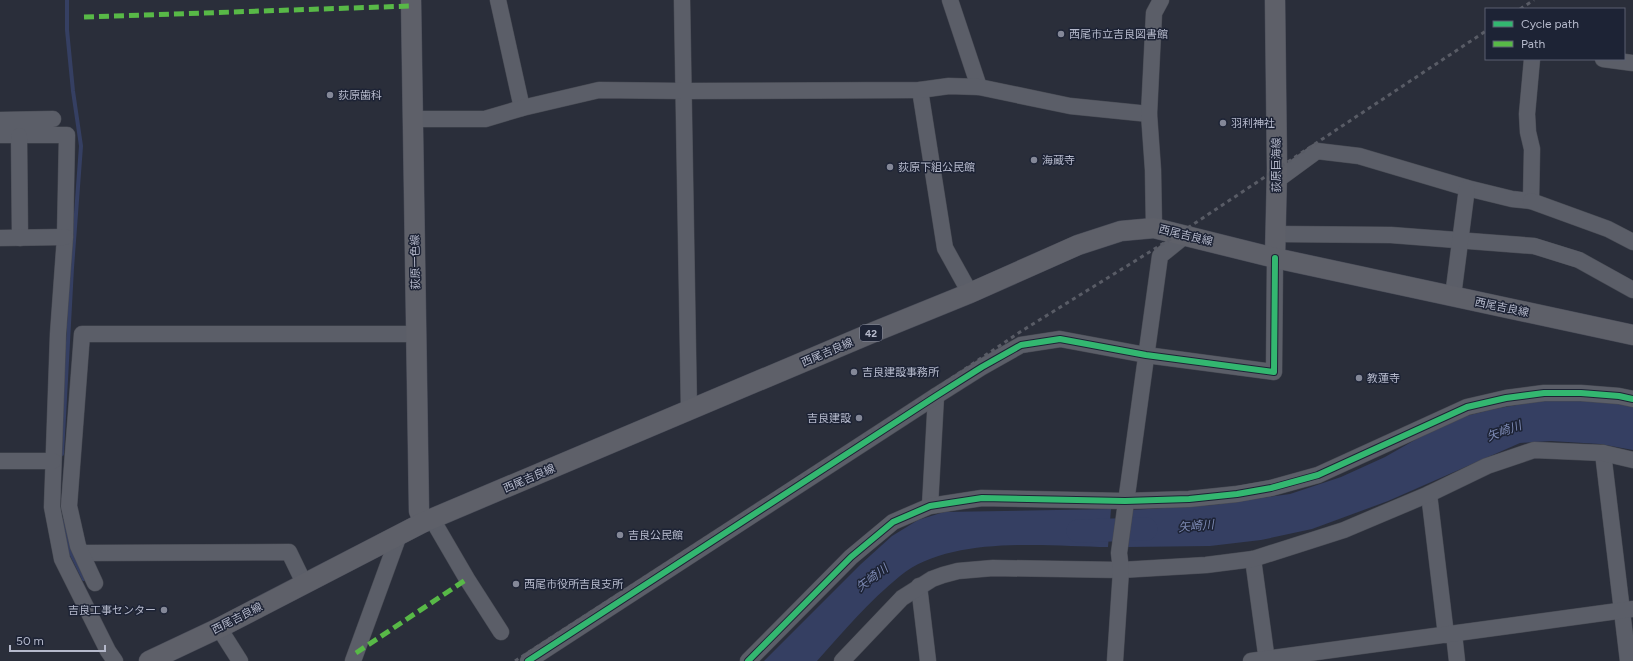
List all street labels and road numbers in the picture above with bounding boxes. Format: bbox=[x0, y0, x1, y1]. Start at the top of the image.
street label: 荻原巨海線 bbox=[1270, 138, 1283, 193]
street label: 西尾吉良線 bbox=[1158, 223, 1214, 248]
street label: 荻原一色線 bbox=[409, 234, 422, 290]
street label: 西尾吉良線 bbox=[1474, 295, 1530, 320]
road number: 42 bbox=[860, 325, 882, 341]
street label: 西尾吉良線 bbox=[799, 336, 855, 369]
street label: 西尾吉良線 bbox=[501, 462, 557, 495]
street label: 西尾吉良線 bbox=[210, 600, 265, 637]

